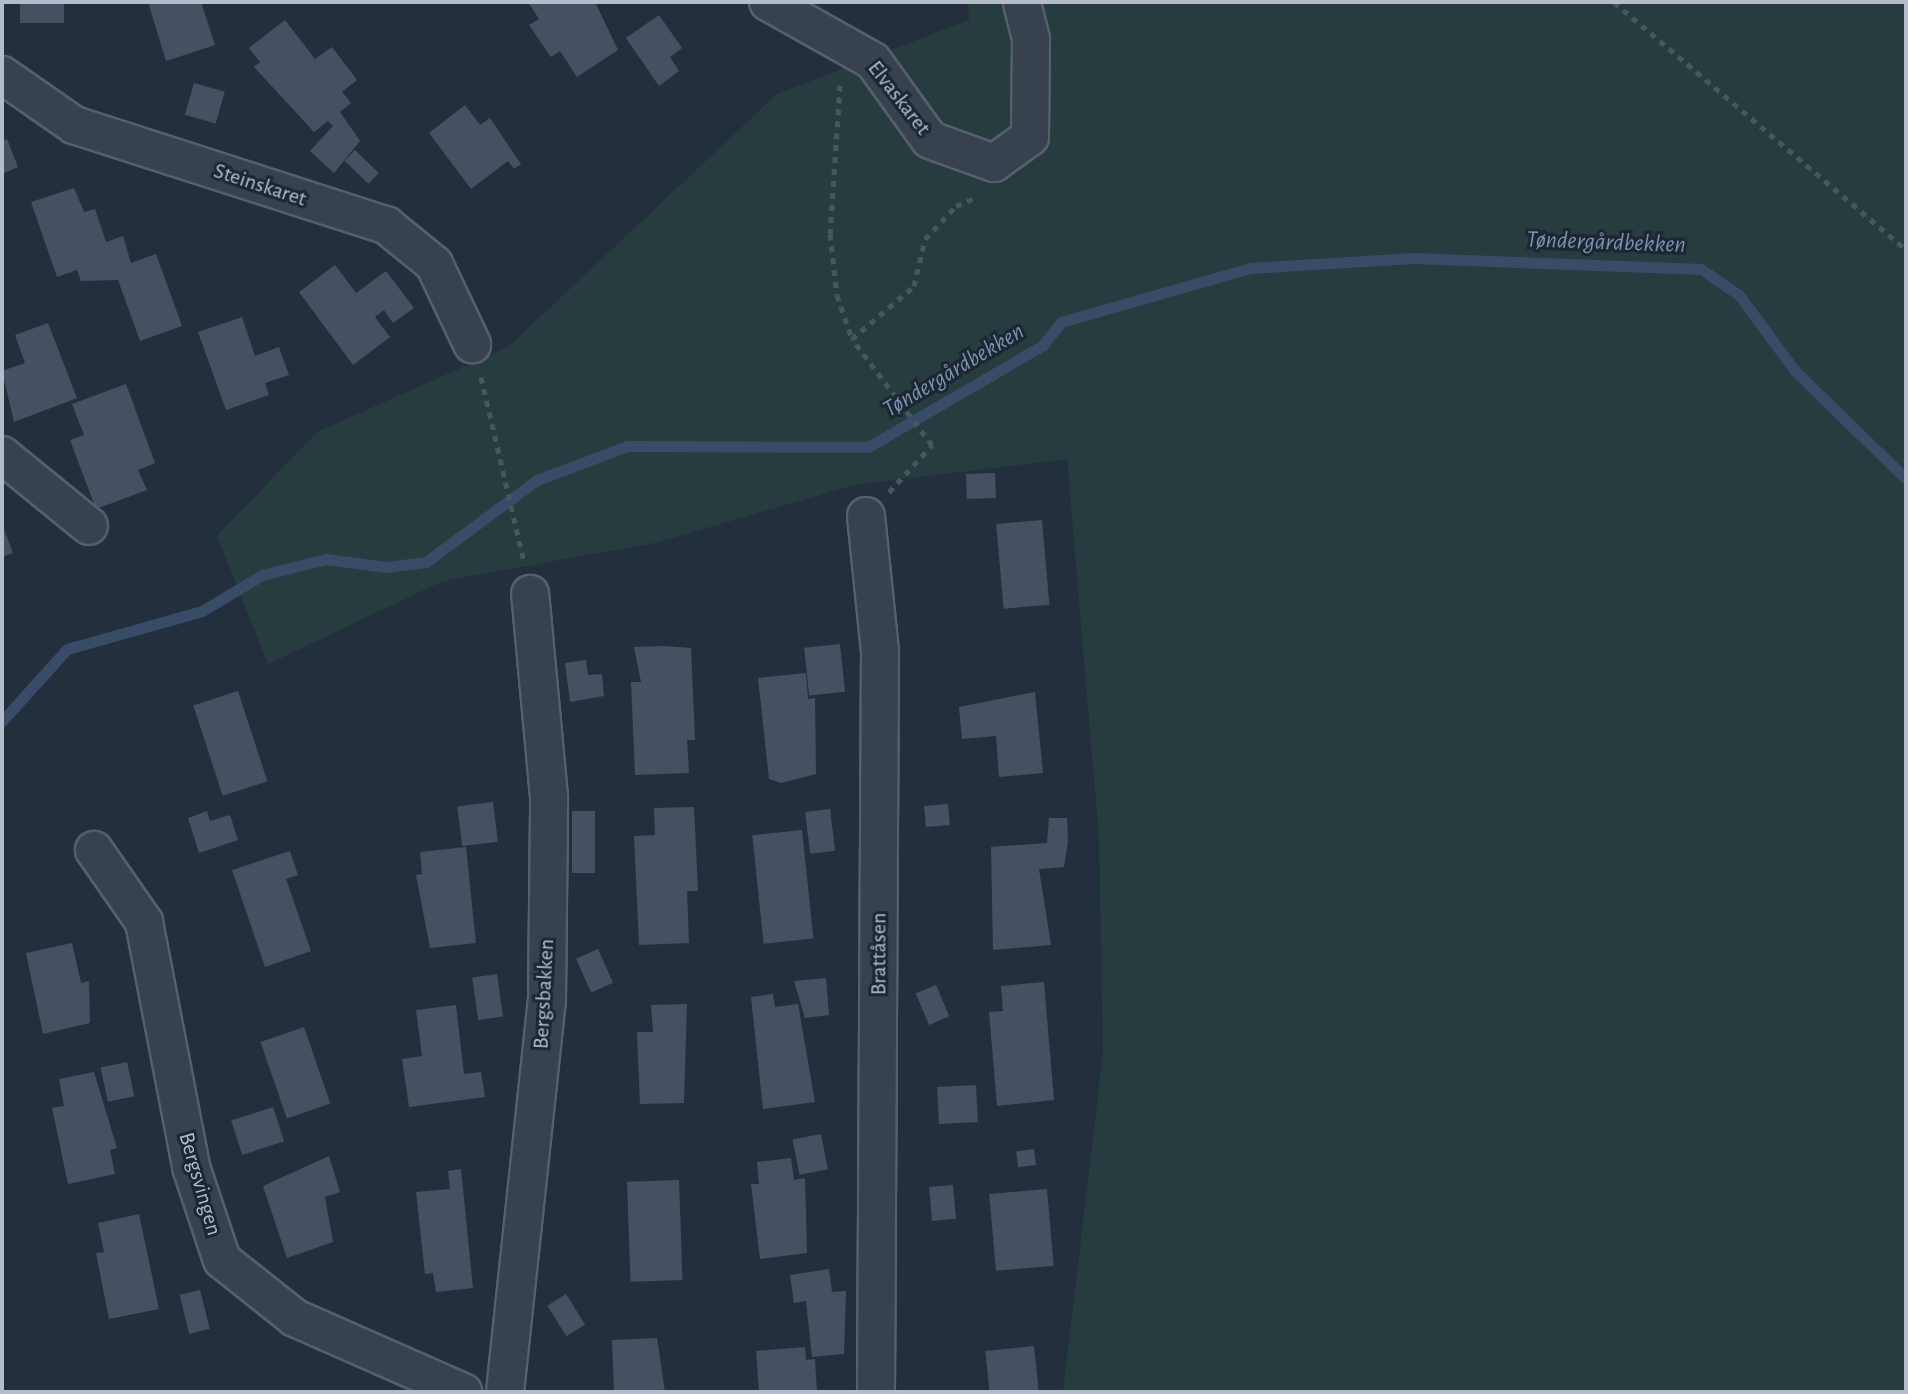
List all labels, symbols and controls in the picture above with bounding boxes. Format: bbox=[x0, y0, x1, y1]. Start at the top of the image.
street label: Elvaskaret bbox=[862, 56, 936, 140]
street label: Steinskaret bbox=[210, 158, 310, 212]
water label: Tøndergårdbekken bbox=[1526, 226, 1686, 260]
water label: Tøndergårdbekken bbox=[878, 318, 1030, 424]
street label: Brattåsen bbox=[866, 913, 892, 995]
street label: Bergsbakken bbox=[528, 938, 560, 1050]
street label: Bergsvingen bbox=[173, 1129, 227, 1239]

